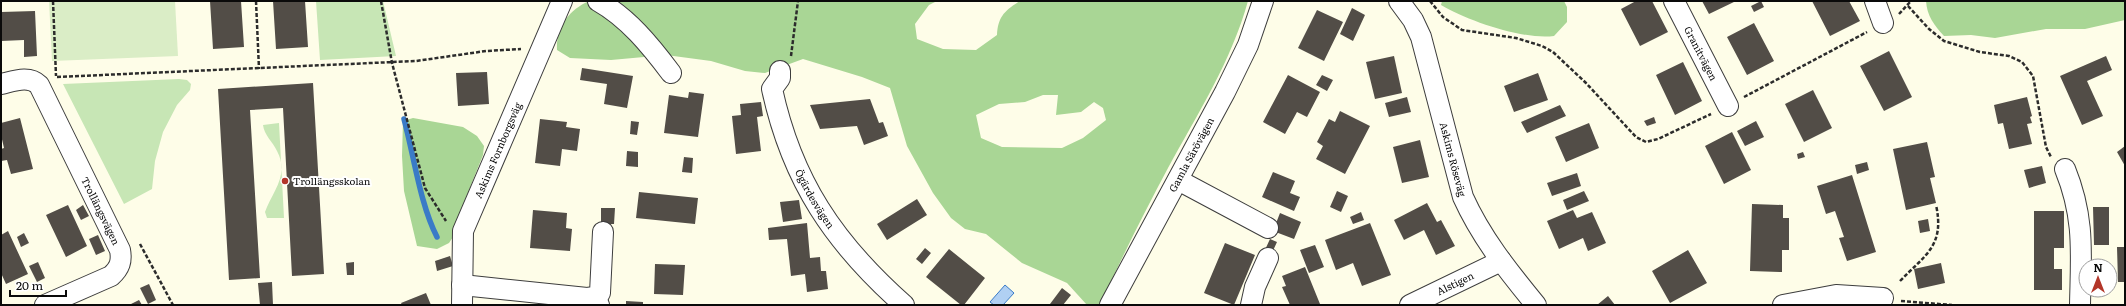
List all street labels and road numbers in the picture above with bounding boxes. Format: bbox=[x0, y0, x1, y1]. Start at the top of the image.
street label: Granitvägen bbox=[1681, 23, 1722, 83]
street label: Askims Fornborgsväg bbox=[470, 99, 525, 200]
street label: Gamla Särövägen bbox=[1164, 114, 1217, 194]
street label: Askims Röseväg bbox=[1437, 120, 1471, 199]
street label: Ögärdesvägen bbox=[792, 166, 839, 232]
street label: Trollängsvägen bbox=[78, 174, 124, 247]
street label: Alstigen bbox=[1434, 267, 1476, 298]

